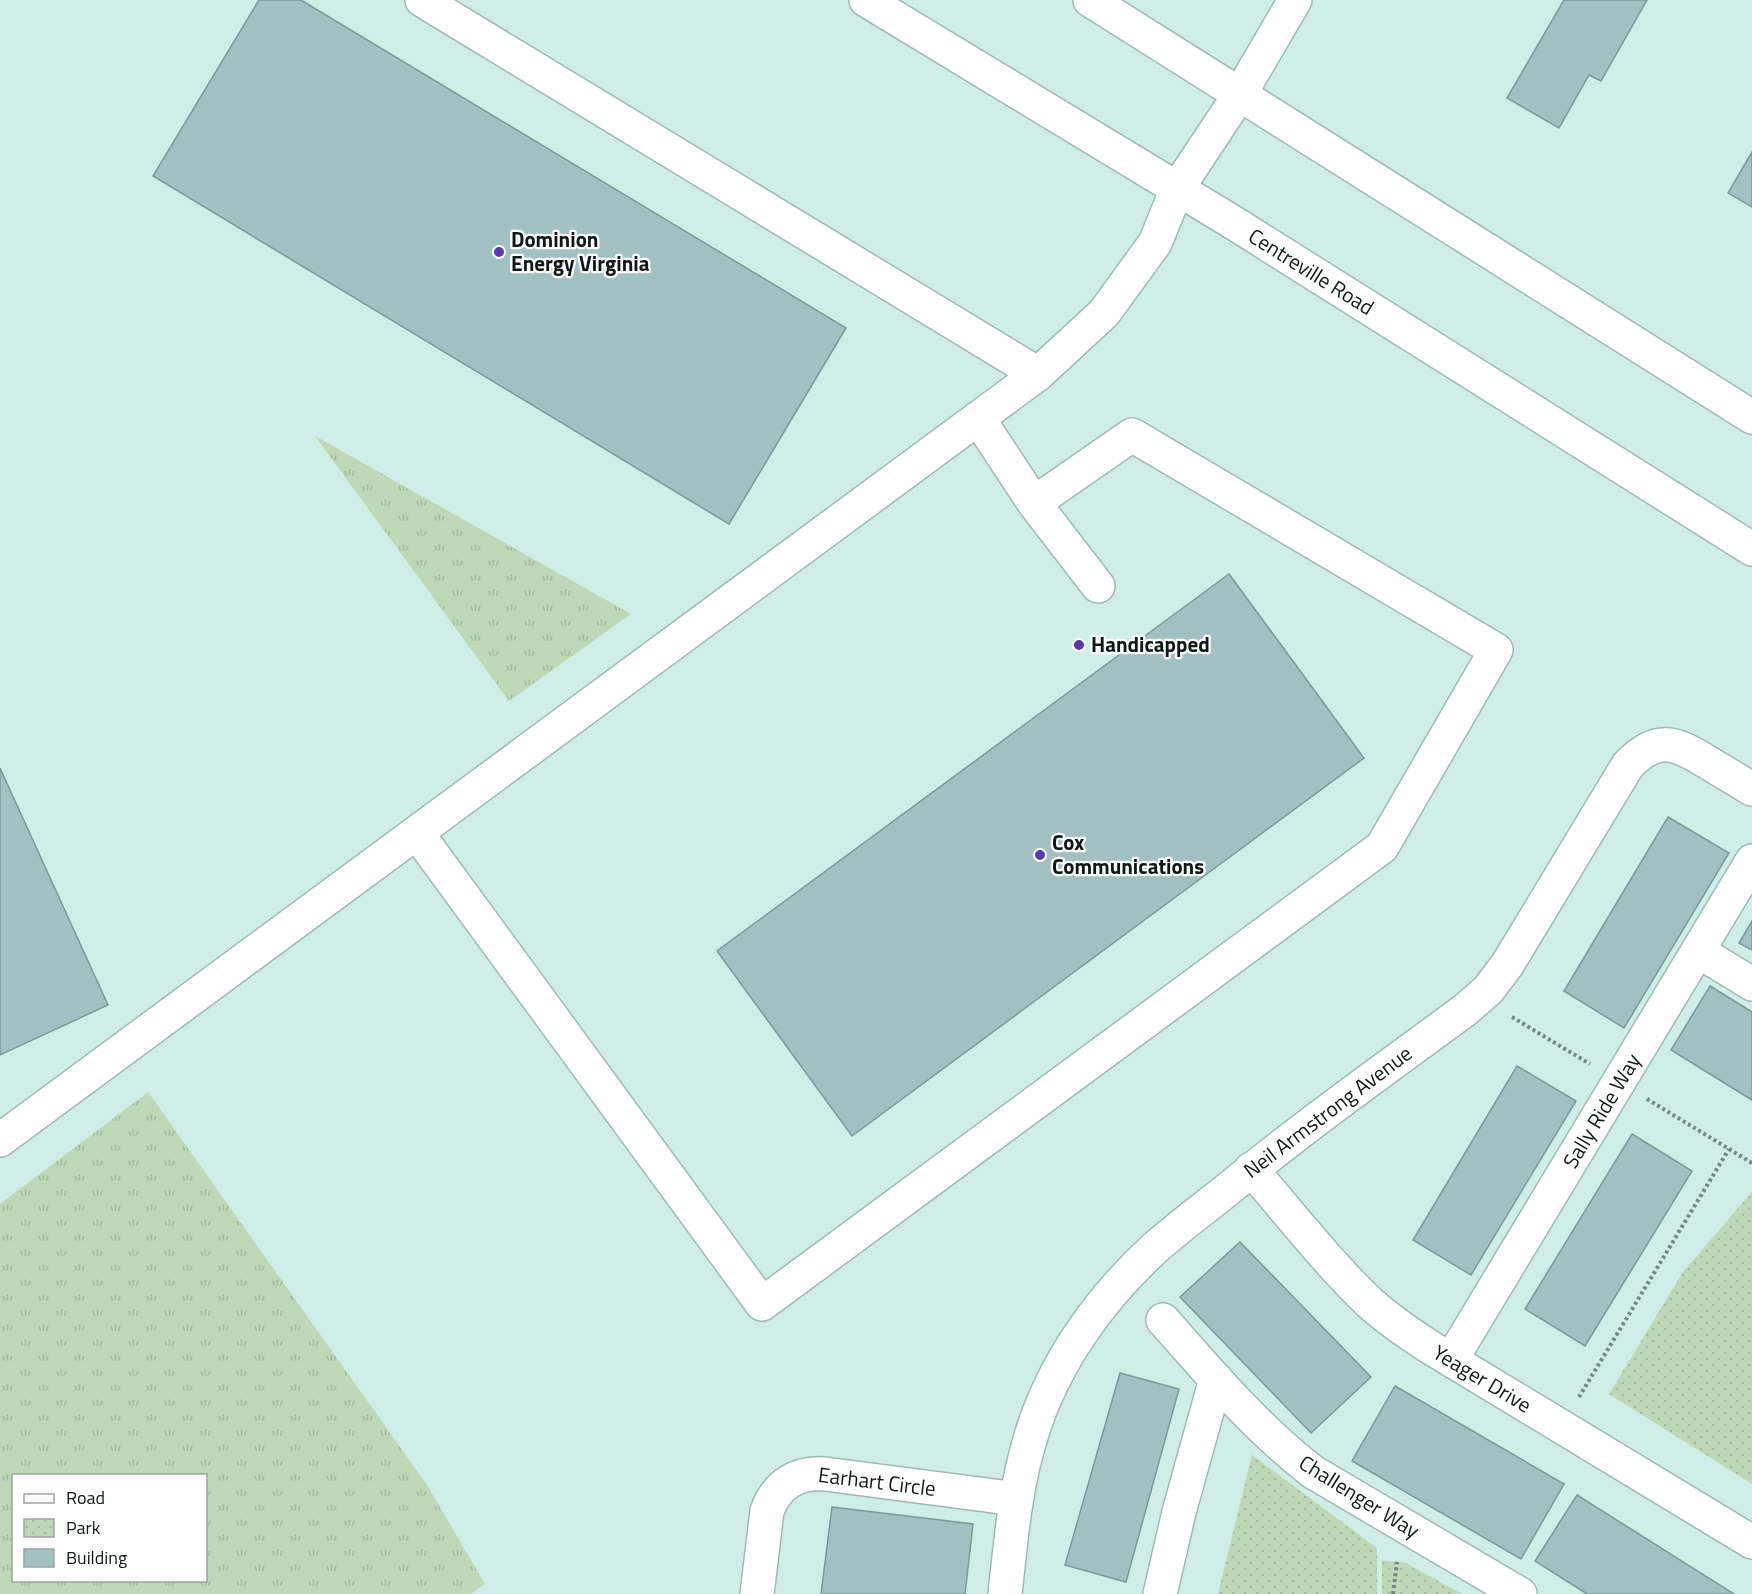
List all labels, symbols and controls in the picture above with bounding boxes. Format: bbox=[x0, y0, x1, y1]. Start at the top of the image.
street label: Centreville Road bbox=[1242, 220, 1381, 323]
place label: Dominion Energy Virginia bbox=[511, 223, 650, 279]
marker: Dominion Energy Virginia bbox=[492, 245, 506, 259]
place label: Handicapped bbox=[1091, 628, 1210, 660]
marker: Handicapped bbox=[1072, 638, 1086, 652]
place label: Cox Communications bbox=[1052, 826, 1204, 882]
marker: Cox Communications bbox=[1033, 848, 1047, 862]
street label: Neil Armstrong Avenue bbox=[1236, 1037, 1418, 1185]
street label: Sally Ride Way bbox=[1554, 1047, 1648, 1174]
street label: Yeager Drive bbox=[1427, 1336, 1538, 1420]
street label: Challenger Way bbox=[1293, 1446, 1426, 1546]
street label: Earhart Circle bbox=[817, 1458, 938, 1504]
legend bbox=[12, 1474, 207, 1582]
text: Road bbox=[66, 1484, 105, 1511]
text: Park bbox=[66, 1514, 101, 1541]
text: Building bbox=[66, 1544, 127, 1571]

